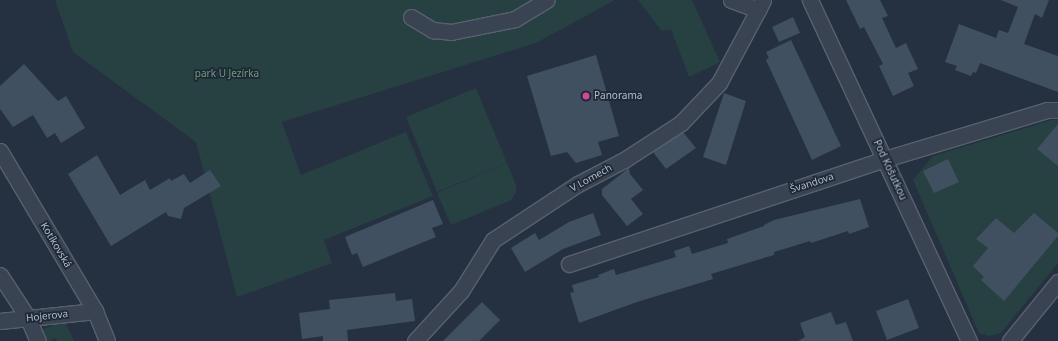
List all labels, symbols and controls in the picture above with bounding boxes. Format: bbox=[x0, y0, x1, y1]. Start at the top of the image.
park label: park U Jezírka bbox=[195, 68, 259, 80]
place label: Panorama bbox=[594, 90, 642, 102]
marker: Panorama bbox=[581, 91, 591, 101]
street label: Pod Košutkou bbox=[871, 138, 909, 202]
street label: V Lomech bbox=[568, 162, 614, 194]
street label: Švandova bbox=[789, 170, 835, 196]
street label: Kotíkovská bbox=[38, 220, 74, 270]
street label: Hojerova bbox=[25, 308, 69, 324]

